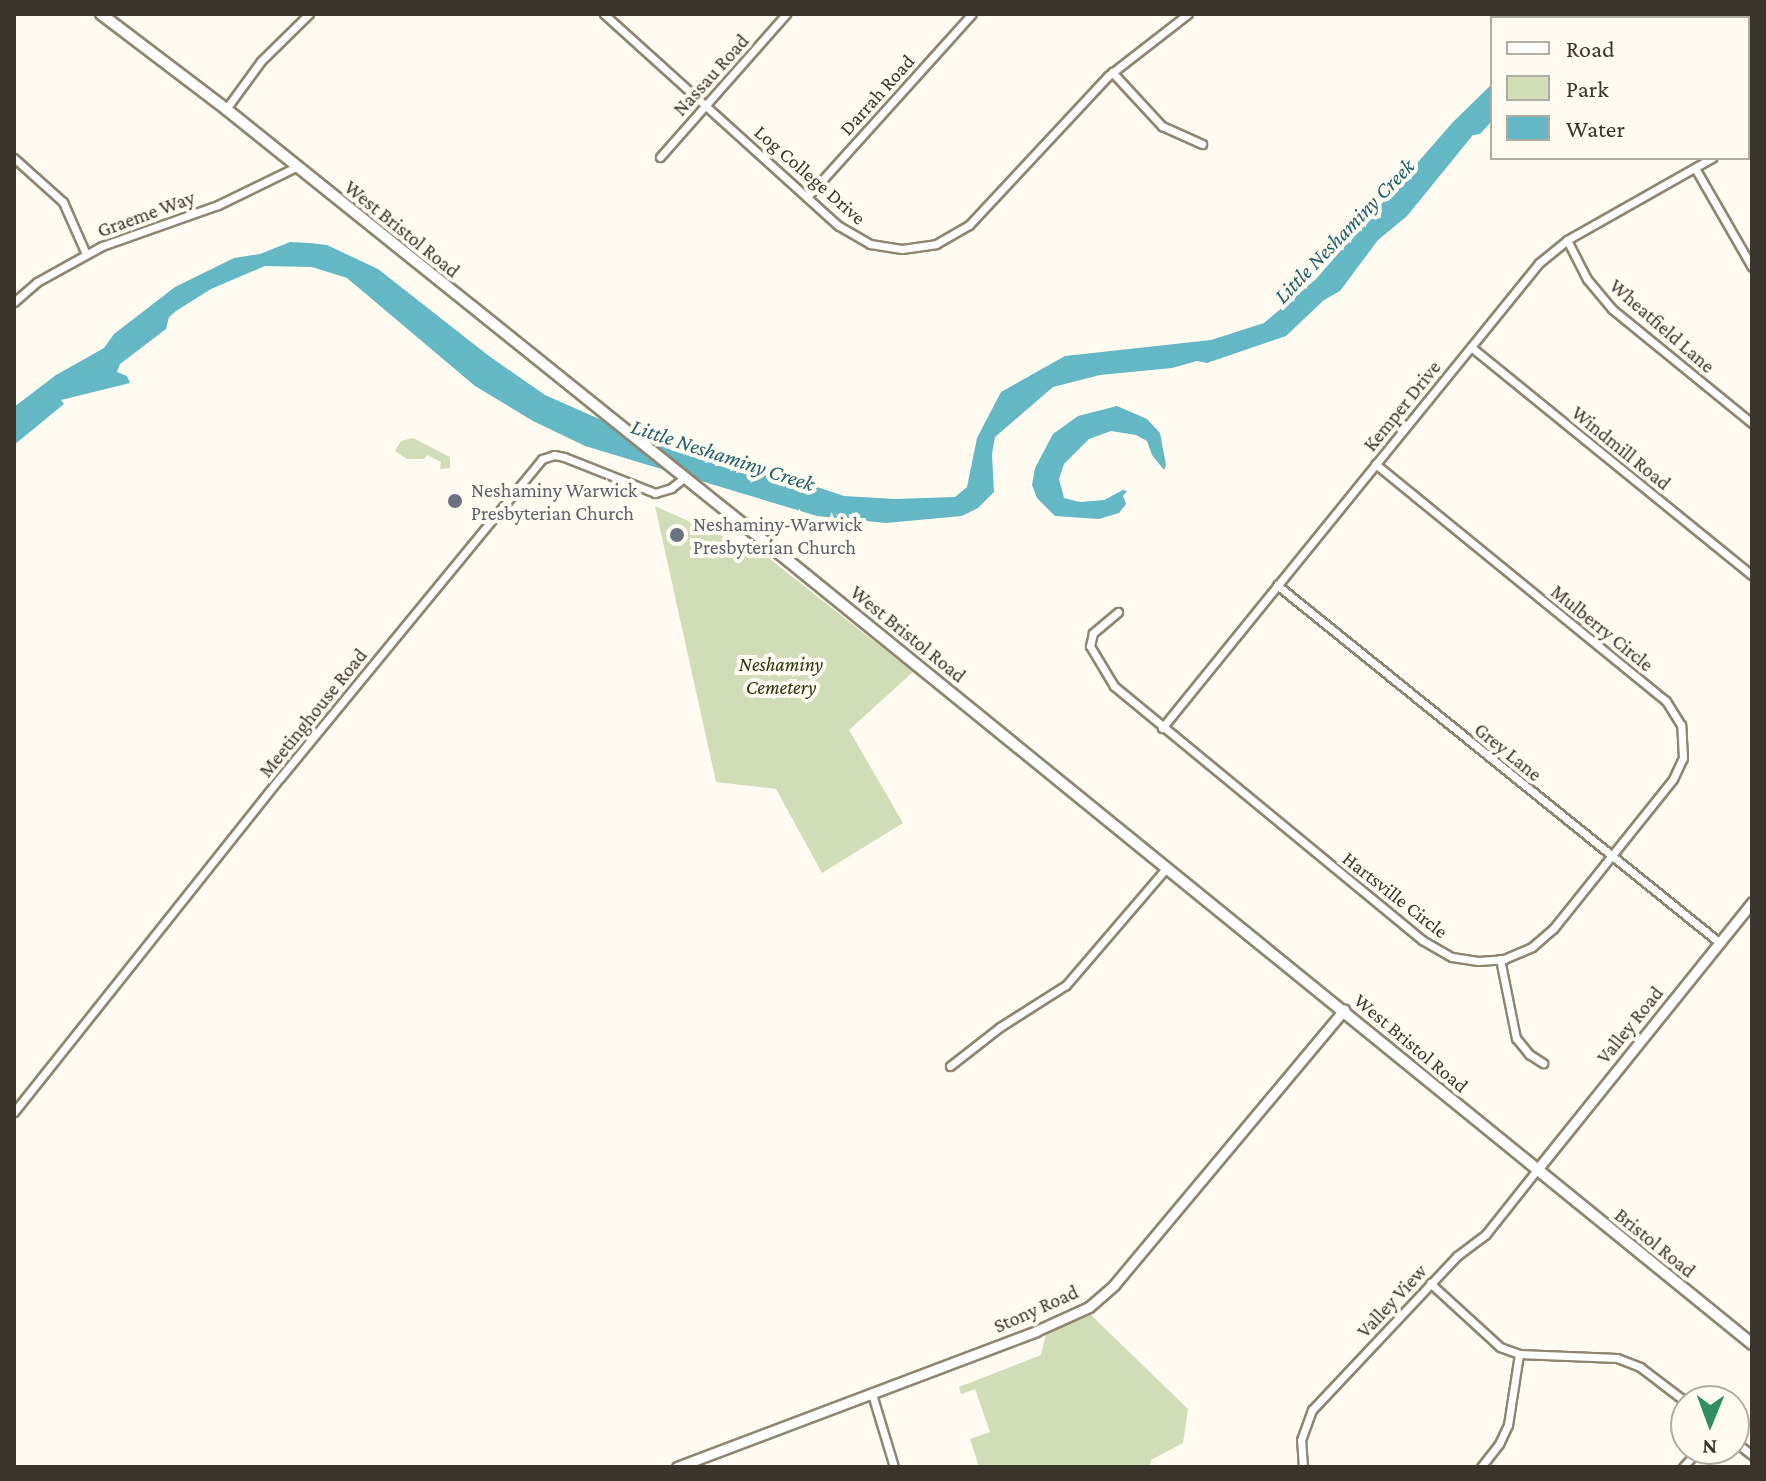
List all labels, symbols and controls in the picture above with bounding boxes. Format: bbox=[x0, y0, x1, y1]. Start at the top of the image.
legend bbox=[1490, 16, 1750, 160]
street label: Nassau Road bbox=[668, 29, 754, 121]
text: Road bbox=[1566, 35, 1615, 62]
street label: Darrah Road bbox=[834, 50, 920, 140]
text: Park bbox=[1566, 75, 1609, 102]
text: Water bbox=[1566, 115, 1625, 142]
street label: Log College Drive bbox=[749, 120, 871, 230]
water label: Little Neshaminy Creek bbox=[1268, 153, 1420, 309]
street label: West Bristol Road bbox=[339, 175, 465, 283]
street label: Graeme Way bbox=[94, 185, 198, 243]
street label: Wheatfield Lane bbox=[1604, 274, 1720, 378]
street label: Kemper Drive bbox=[1358, 356, 1446, 456]
street label: Windmill Road bbox=[1567, 401, 1675, 495]
water label: Little Neshaminy Creek bbox=[628, 413, 818, 497]
place label: Neshaminy Warwick Presbyterian Church bbox=[471, 478, 637, 525]
marker: Neshaminy Warwick Presbyterian Church bbox=[446, 492, 464, 510]
place label: Neshaminy-Warwick Presbyterian Church bbox=[693, 512, 862, 559]
marker: Neshaminy-Warwick Presbyterian Church bbox=[668, 526, 686, 544]
street label: Mulberry Circle bbox=[1546, 579, 1658, 677]
street label: West Bristol Road bbox=[845, 580, 971, 688]
street label: Meetinghouse Road bbox=[254, 644, 372, 782]
park label: Neshaminy Cemetery bbox=[739, 652, 823, 699]
street label: Grey Lane bbox=[1469, 718, 1547, 786]
street label: Hartsville Circle bbox=[1338, 846, 1452, 944]
street label: Valley Road bbox=[1592, 981, 1668, 1069]
street label: West Bristol Road bbox=[1349, 988, 1473, 1098]
street label: Bristol Road bbox=[1610, 1203, 1700, 1283]
street label: Valley View bbox=[1352, 1259, 1432, 1343]
street label: Stony Road bbox=[990, 1280, 1082, 1338]
north arrow bbox=[1670, 1385, 1750, 1465]
text: N bbox=[1702, 1435, 1717, 1460]

